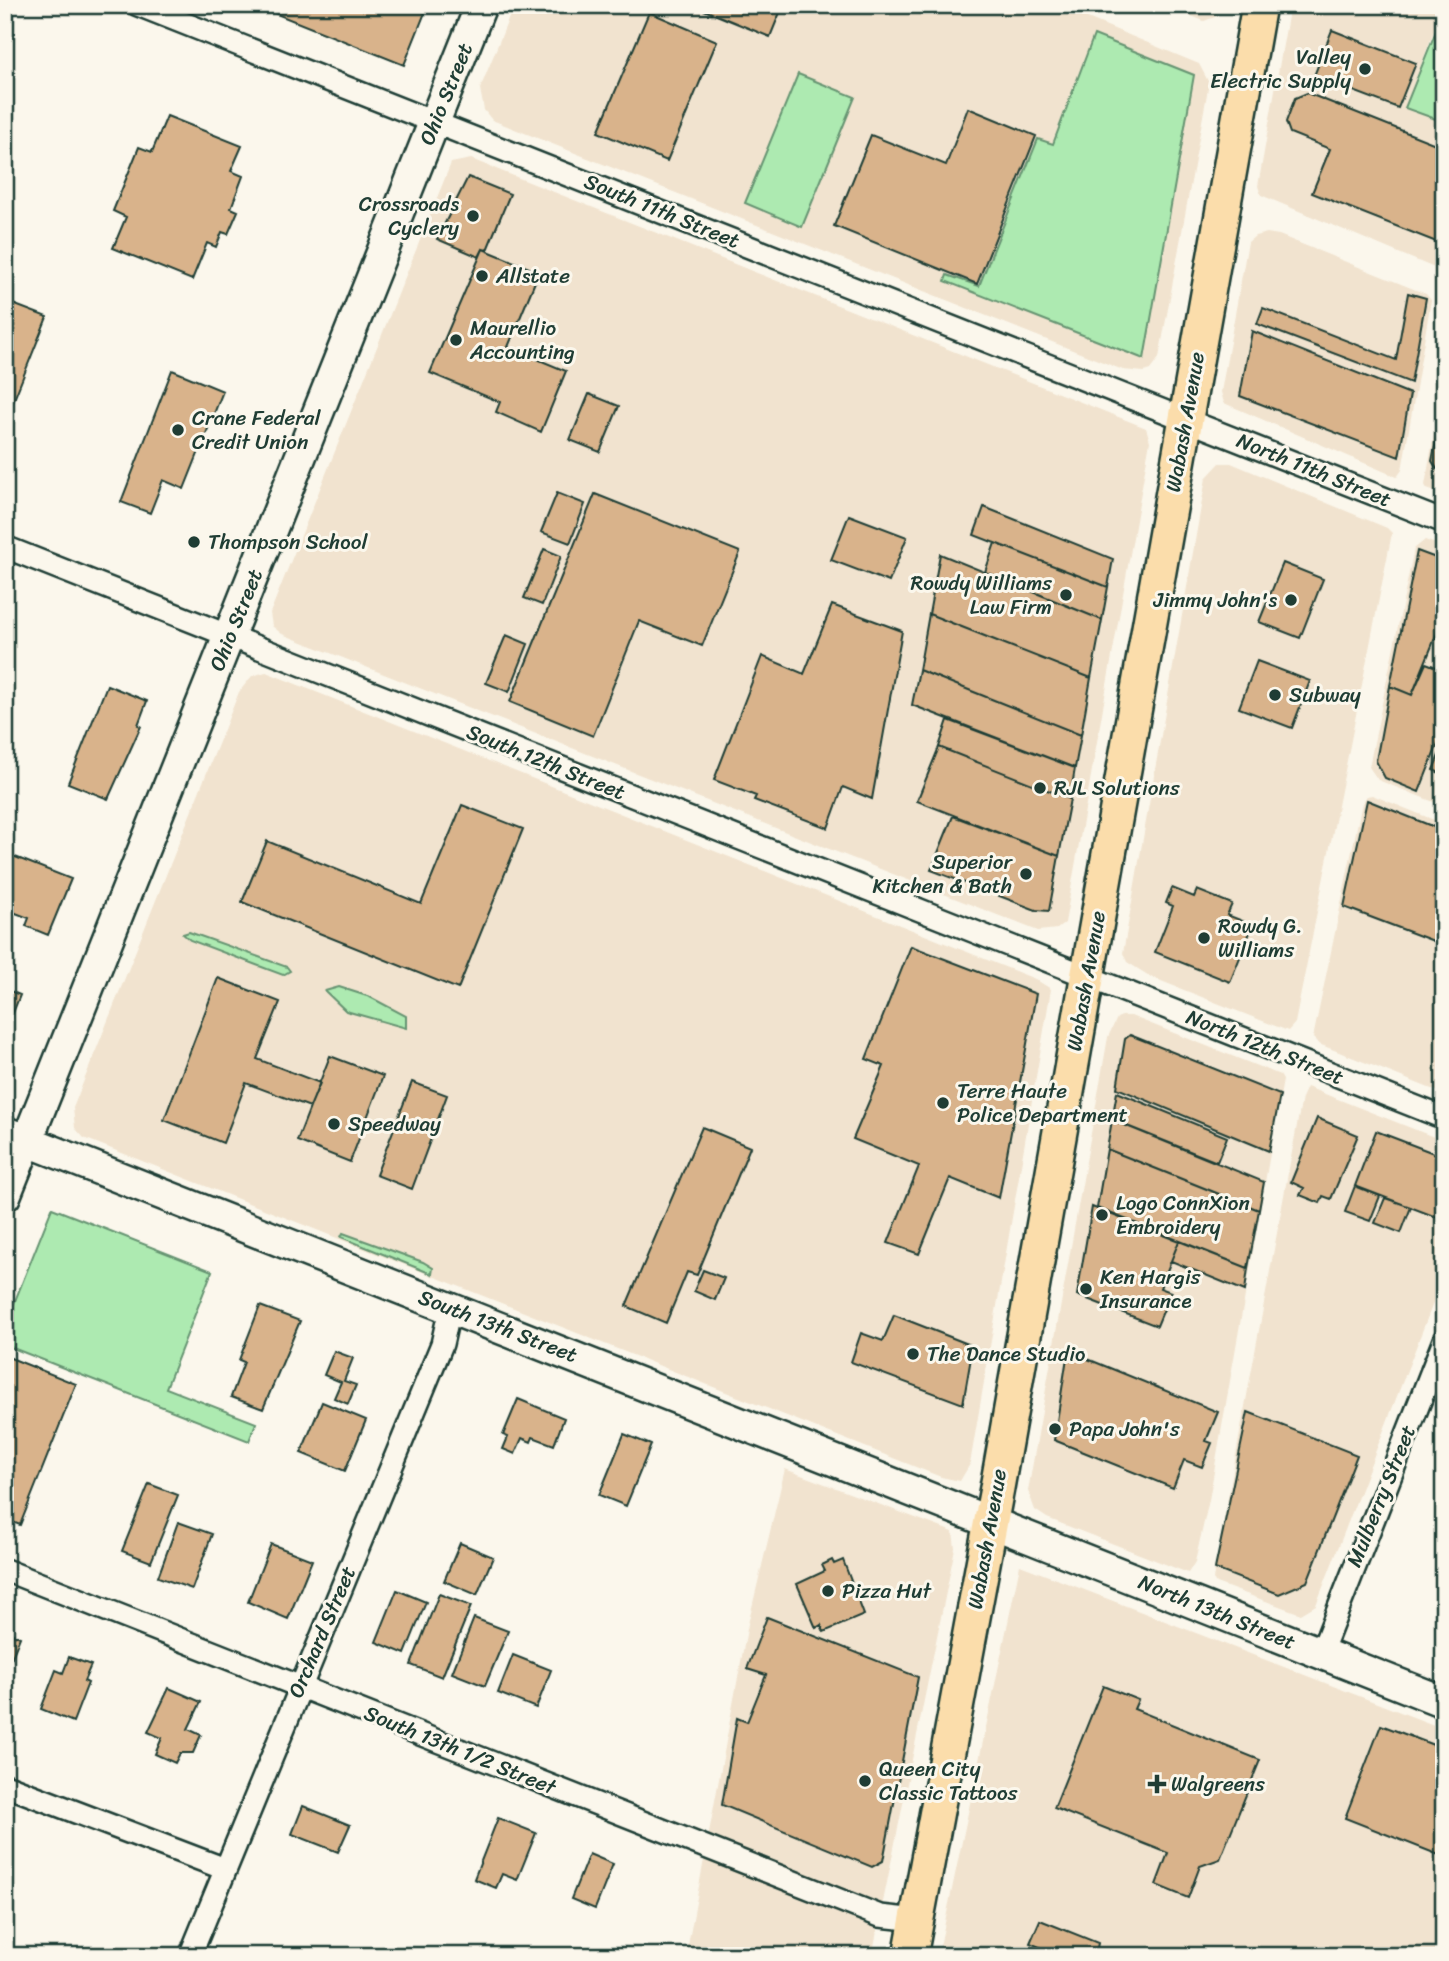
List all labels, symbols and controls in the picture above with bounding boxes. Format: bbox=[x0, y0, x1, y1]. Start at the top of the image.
street label: Ohio Street bbox=[408, 37, 484, 151]
place label: Valley Electric Supply bbox=[1210, 38, 1351, 100]
marker: Valley Electric Supply bbox=[1357, 61, 1373, 77]
street label: South 11th Street bbox=[578, 162, 746, 260]
place label: Crossroads Cyclery bbox=[359, 185, 459, 247]
marker: Crossroads Cyclery bbox=[465, 208, 481, 224]
place label: Allstate bbox=[495, 257, 570, 295]
marker: Allstate bbox=[474, 268, 490, 284]
place label: Maurellio Accounting bbox=[469, 309, 575, 371]
marker: Maurellio Accounting bbox=[448, 332, 464, 348]
street label: Wabash Avenue bbox=[1154, 349, 1216, 495]
place label: Crane Federal Credit Union bbox=[192, 399, 321, 461]
marker: Crane Federal Credit Union bbox=[170, 422, 186, 438]
street label: North 11th Street bbox=[1231, 422, 1397, 518]
place label: Thompson School bbox=[208, 523, 368, 561]
marker: Thompson School bbox=[186, 534, 202, 550]
street label: Ohio Street bbox=[198, 563, 274, 677]
place label: Rowdy Williams Law Firm bbox=[910, 564, 1052, 626]
place label: Jimmy John's bbox=[1153, 581, 1277, 619]
marker: Rowdy Williams Law Firm bbox=[1058, 587, 1074, 603]
marker: Jimmy John's bbox=[1283, 592, 1299, 608]
place label: Subway bbox=[1289, 676, 1361, 714]
marker: Subway bbox=[1267, 687, 1283, 703]
street label: South 12th Street bbox=[461, 713, 631, 811]
place label: RJL Solutions bbox=[1054, 769, 1180, 807]
marker: RJL Solutions bbox=[1032, 780, 1048, 796]
place label: Superior Kitchen & Bath bbox=[872, 843, 1013, 905]
marker: Superior Kitchen & Bath bbox=[1018, 866, 1034, 882]
place label: Rowdy G. Williams bbox=[1218, 907, 1303, 969]
street label: Wabash Avenue bbox=[1055, 908, 1117, 1054]
marker: Rowdy G. Williams bbox=[1196, 930, 1212, 946]
street label: North 12th Street bbox=[1180, 998, 1350, 1096]
place label: Terre Haute Police Department bbox=[957, 1072, 1128, 1134]
marker: Terre Haute Police Department bbox=[935, 1095, 951, 1111]
place label: Speedway bbox=[348, 1105, 441, 1143]
marker: Speedway bbox=[326, 1116, 342, 1132]
place label: Logo ConnXion Embroidery bbox=[1116, 1184, 1250, 1246]
marker: Logo ConnXion Embroidery bbox=[1094, 1207, 1110, 1223]
place label: Ken Hargis Insurance bbox=[1099, 1258, 1201, 1320]
street label: South 13th Street bbox=[413, 1278, 583, 1374]
marker: Ken Hargis Insurance bbox=[1078, 1281, 1094, 1297]
place label: The Dance Studio bbox=[927, 1335, 1085, 1373]
marker: The Dance Studio bbox=[905, 1346, 921, 1362]
place label: Papa John's bbox=[1069, 1410, 1180, 1448]
street label: Mulberry Street bbox=[1335, 1419, 1427, 1573]
marker: Papa John's bbox=[1047, 1421, 1063, 1437]
street label: Wabash Avenue bbox=[956, 1466, 1018, 1612]
street label: Orchard Street bbox=[277, 1560, 367, 1704]
street label: North 13th Street bbox=[1133, 1563, 1301, 1661]
place label: Pizza Hut bbox=[842, 1572, 933, 1610]
marker: Pizza Hut bbox=[820, 1583, 836, 1599]
street label: South 13th 1/2 Street bbox=[358, 1694, 563, 1806]
place label: Queen City Classic Tattoos bbox=[879, 1750, 1018, 1812]
place label: Walgreens bbox=[1171, 1765, 1265, 1803]
marker: Queen City Classic Tattoos bbox=[857, 1773, 873, 1789]
marker: Walgreens bbox=[1149, 1776, 1165, 1792]

